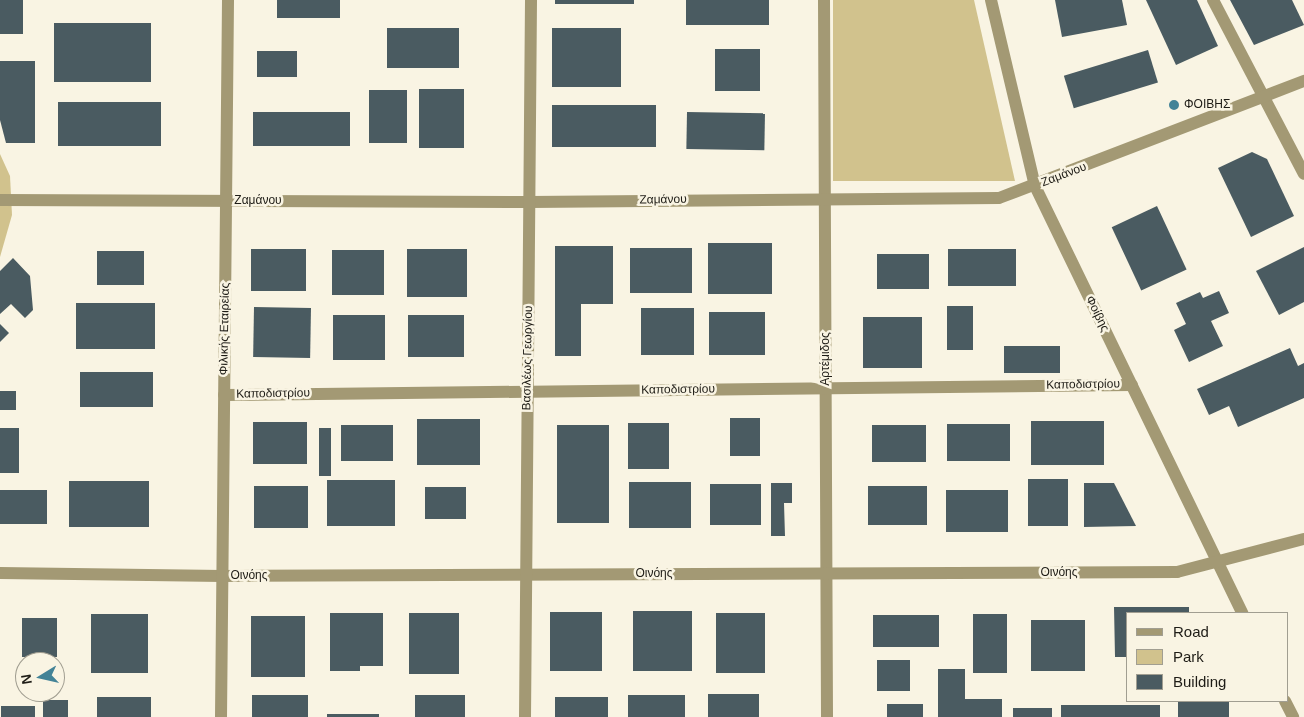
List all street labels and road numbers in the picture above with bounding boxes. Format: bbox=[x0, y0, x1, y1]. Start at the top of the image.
street label: Ζαμάνου bbox=[1039, 160, 1089, 190]
street label: Ζαμάνου bbox=[639, 192, 687, 208]
street label: Ζαμάνου bbox=[234, 194, 282, 208]
street label: Φιλικής Εταιρείας bbox=[217, 283, 233, 375]
street label: Φοίβης bbox=[1082, 294, 1112, 334]
street label: Βασιλέως Γεωργίου bbox=[520, 305, 536, 411]
street label: Αρτέμιδος bbox=[819, 332, 833, 386]
street label: Καποδιστρίου bbox=[1046, 377, 1120, 393]
street label: Καποδιστρίου bbox=[641, 382, 715, 398]
street label: Καποδιστρίου bbox=[236, 386, 310, 402]
street label: Οινόης bbox=[1040, 566, 1078, 580]
street label: Οινόης bbox=[635, 567, 673, 581]
street label: Οινόης bbox=[230, 569, 268, 583]

